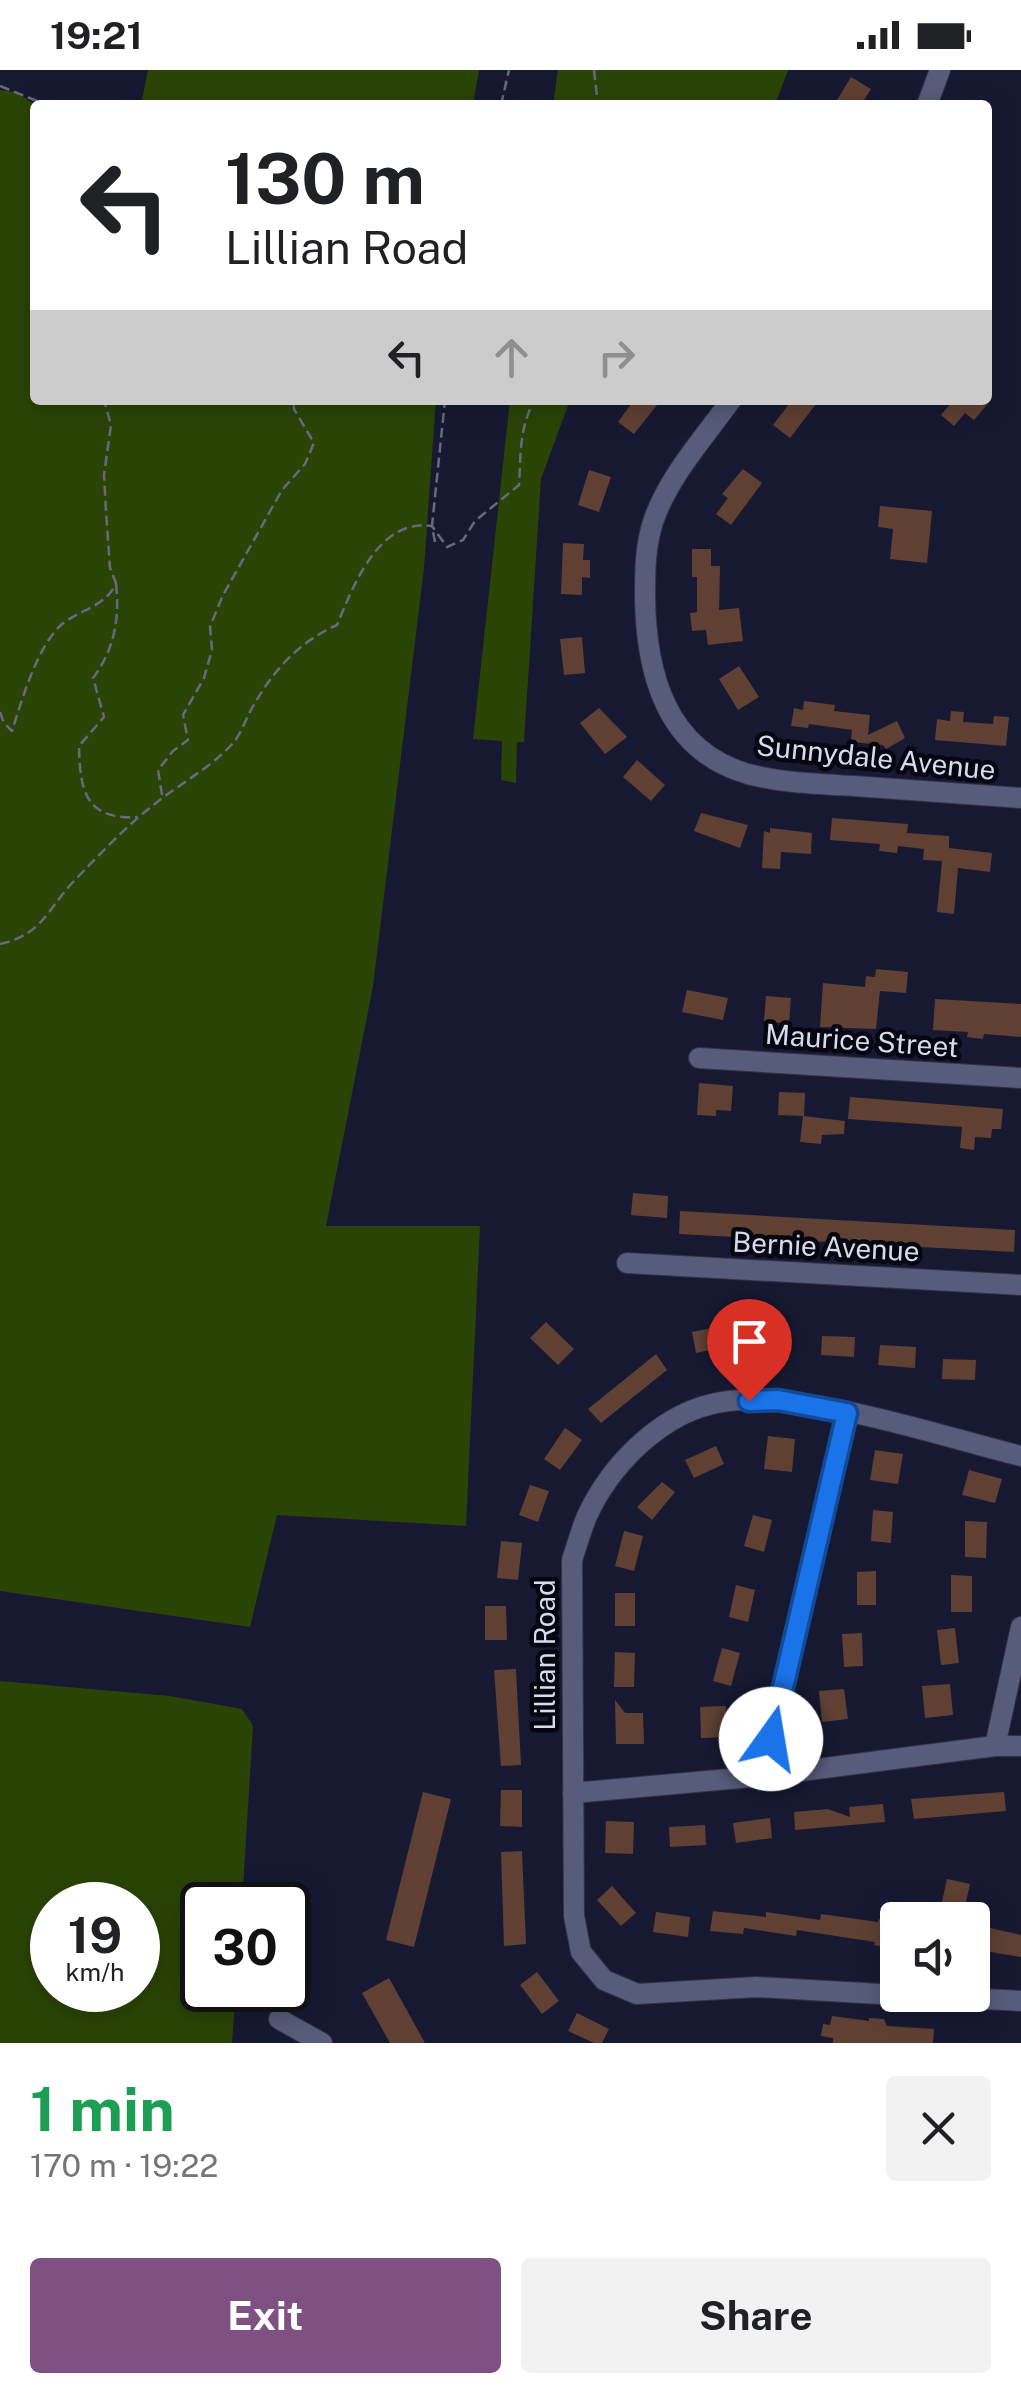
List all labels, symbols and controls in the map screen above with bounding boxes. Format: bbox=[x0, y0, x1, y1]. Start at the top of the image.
text: 19:21 bbox=[50, 13, 143, 58]
text: 130 m bbox=[225, 137, 425, 220]
icon: left bbox=[60, 140, 190, 270]
text: Lillian Road bbox=[225, 221, 468, 274]
icon: left bbox=[379, 330, 434, 385]
icon: ahead bbox=[484, 330, 539, 385]
icon: right bbox=[589, 330, 644, 385]
street label: Sunnydale Avenue bbox=[755, 728, 997, 786]
street label: Maurice Street bbox=[764, 1017, 960, 1063]
street label: Bernie Avenue bbox=[732, 1225, 920, 1267]
pin bbox=[707, 1299, 792, 1402]
icon: arrive bbox=[722, 1314, 777, 1369]
street label: Lillian Road bbox=[528, 1579, 561, 1731]
position arrow bbox=[719, 1687, 823, 1791]
speed limit sign: 30 bbox=[180, 1882, 310, 2012]
map controls bbox=[880, 1902, 990, 2012]
button: sound bbox=[880, 1902, 990, 2012]
text: 19 bbox=[68, 1905, 122, 1964]
text: km/h bbox=[66, 1957, 124, 1987]
text: 1 min bbox=[30, 2074, 175, 2145]
button: close bbox=[886, 2076, 991, 2181]
text: 170 m · 19:22 bbox=[30, 2147, 218, 2184]
button: Exit bbox=[30, 2258, 501, 2373]
button: Share bbox=[521, 2258, 991, 2373]

